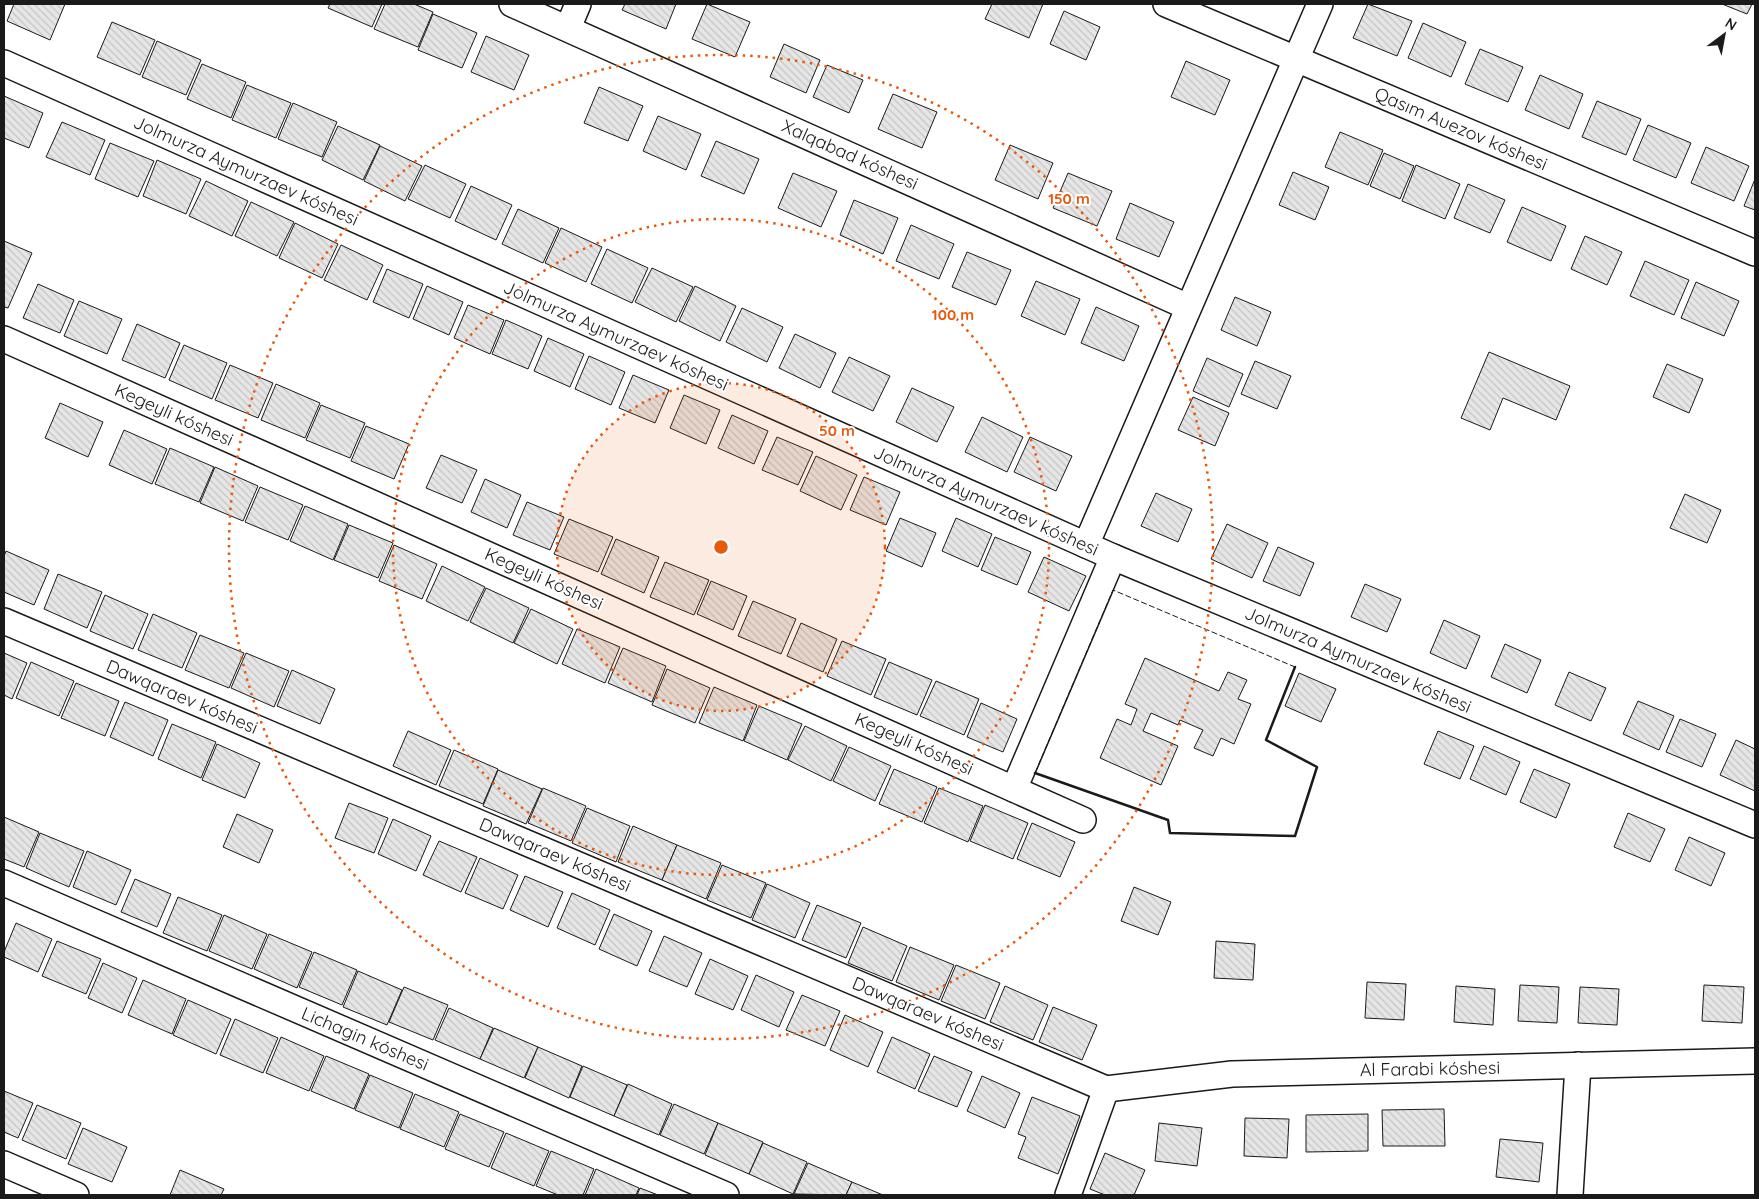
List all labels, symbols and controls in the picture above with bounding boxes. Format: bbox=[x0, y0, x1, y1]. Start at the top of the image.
north arrow bbox=[1699, 10, 1749, 60]
text: N bbox=[1722, 14, 1740, 34]
street label: Qasım Auezov kóshesi bbox=[1371, 82, 1551, 175]
street label: Jolmurza Aymurzaev kóshesi bbox=[130, 110, 362, 231]
street label: Xalqabad kóshesi bbox=[778, 114, 922, 195]
text: 150 m bbox=[1048, 189, 1090, 208]
street label: Jolmurza Aymurzaev kóshesi bbox=[500, 275, 732, 396]
text: 100 m bbox=[932, 305, 974, 324]
street label: Kegeyli kóshesi bbox=[111, 378, 237, 451]
text: 50 m bbox=[819, 421, 855, 440]
street label: Jolmurza Aymurzaev kóshesi bbox=[870, 440, 1102, 561]
centre of rings bbox=[712, 538, 730, 556]
street label: Kegeyli kóshesi bbox=[481, 542, 607, 615]
street label: Jolmurza Aymurzaev kóshesi bbox=[1241, 601, 1475, 718]
street label: Dawqaraev kóshesi bbox=[103, 654, 262, 739]
street label: Kegeyli kóshesi bbox=[851, 707, 977, 780]
street label: Dawqaraev kóshesi bbox=[476, 812, 635, 897]
street label: Dawqaraev kóshesi bbox=[849, 971, 1008, 1056]
street label: Lichagin kóshesi bbox=[298, 1001, 432, 1076]
street label: Al Farabi kóshesi bbox=[1360, 1056, 1500, 1081]

